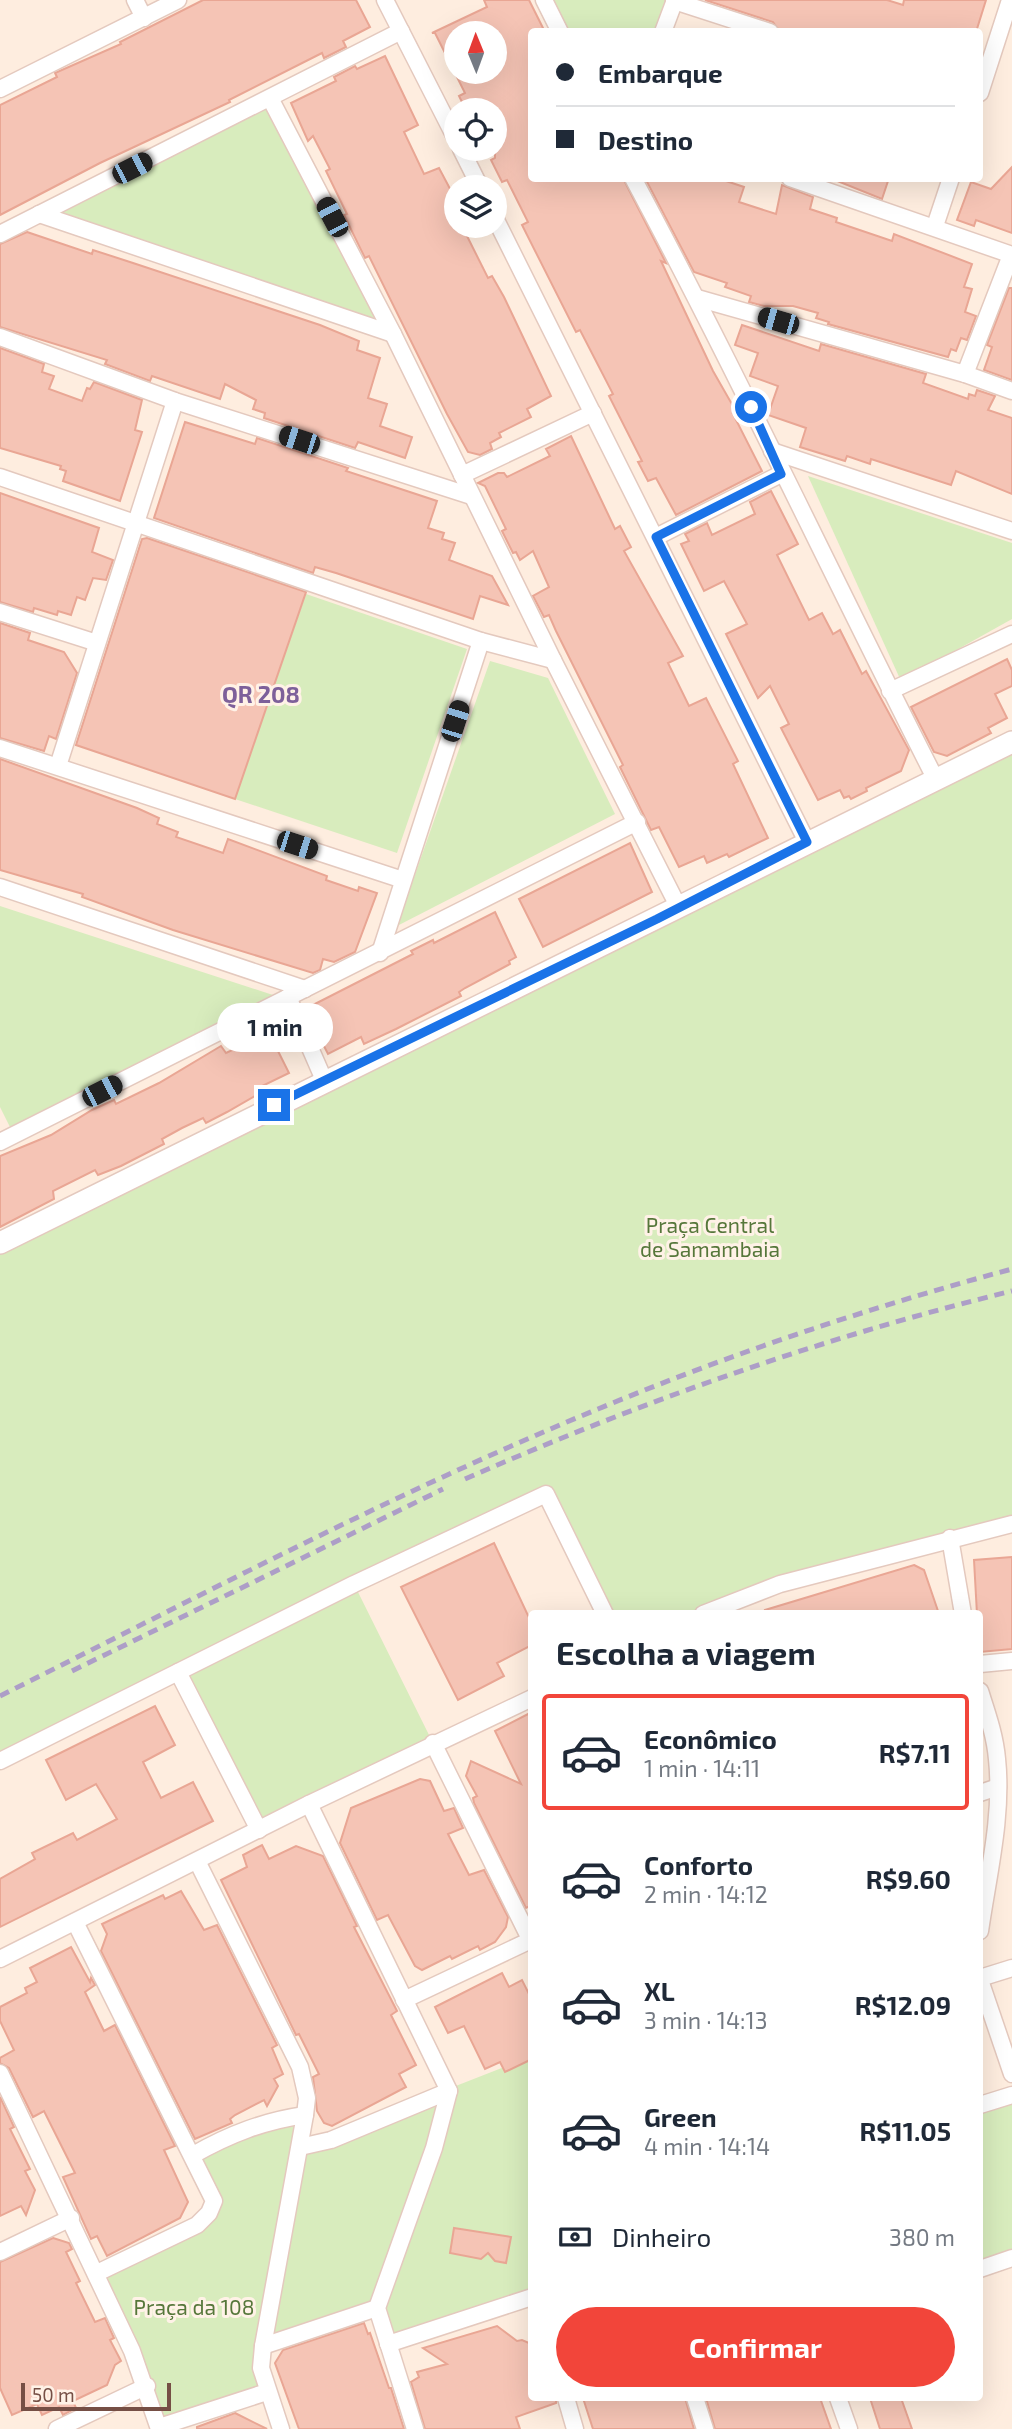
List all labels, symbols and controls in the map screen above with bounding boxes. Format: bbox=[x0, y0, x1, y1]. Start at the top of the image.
north arrow bbox=[444, 21, 508, 84]
map controls bbox=[444, 21, 507, 238]
text: Embarque bbox=[598, 57, 723, 88]
button: locate bbox=[444, 98, 507, 161]
text: Destino bbox=[598, 124, 693, 155]
car bbox=[109, 149, 156, 187]
button: layers bbox=[444, 175, 507, 238]
car bbox=[313, 194, 352, 240]
car bbox=[755, 305, 802, 337]
route start bbox=[735, 391, 767, 423]
car bbox=[276, 424, 323, 456]
district label: QR 208 bbox=[222, 680, 300, 709]
car bbox=[439, 698, 472, 744]
car bbox=[274, 829, 321, 861]
callout: 1 min bbox=[216, 1004, 332, 1052]
text: 1 min bbox=[247, 1013, 303, 1041]
car bbox=[79, 1072, 126, 1110]
route end bbox=[258, 1089, 290, 1121]
park label: Praça Central de Samambaia bbox=[640, 1212, 780, 1261]
text: Escolha a viagem bbox=[556, 1633, 816, 1671]
icon: car bbox=[560, 1721, 623, 1784]
text: Econômico bbox=[644, 1723, 777, 1754]
text: R$7.11 bbox=[879, 1737, 951, 1768]
text: 1 min · 14:11 bbox=[644, 1754, 760, 1782]
icon: car bbox=[560, 1847, 623, 1910]
text: Conforto bbox=[644, 1849, 753, 1880]
text: R$9.60 bbox=[866, 1863, 951, 1894]
text: 2 min · 14:12 bbox=[644, 1880, 768, 1908]
icon: car bbox=[560, 1973, 623, 2036]
text: XL bbox=[644, 1975, 675, 2006]
text: R$12.09 bbox=[855, 1989, 951, 2020]
text: 3 min · 14:13 bbox=[644, 2006, 768, 2034]
icon: car bbox=[560, 2099, 623, 2162]
text: Green bbox=[644, 2101, 717, 2132]
text: R$11.05 bbox=[860, 2115, 951, 2146]
text: 4 min · 14:14 bbox=[644, 2132, 770, 2160]
icon: cash bbox=[556, 2218, 594, 2256]
text: Dinheiro bbox=[612, 2221, 711, 2252]
text: 380 m bbox=[889, 2223, 955, 2251]
park label: Praça da 108 bbox=[134, 2294, 254, 2321]
button: Confirmar bbox=[556, 2307, 955, 2387]
scale bar bbox=[21, 2380, 172, 2412]
text: 50 m bbox=[32, 2383, 75, 2406]

